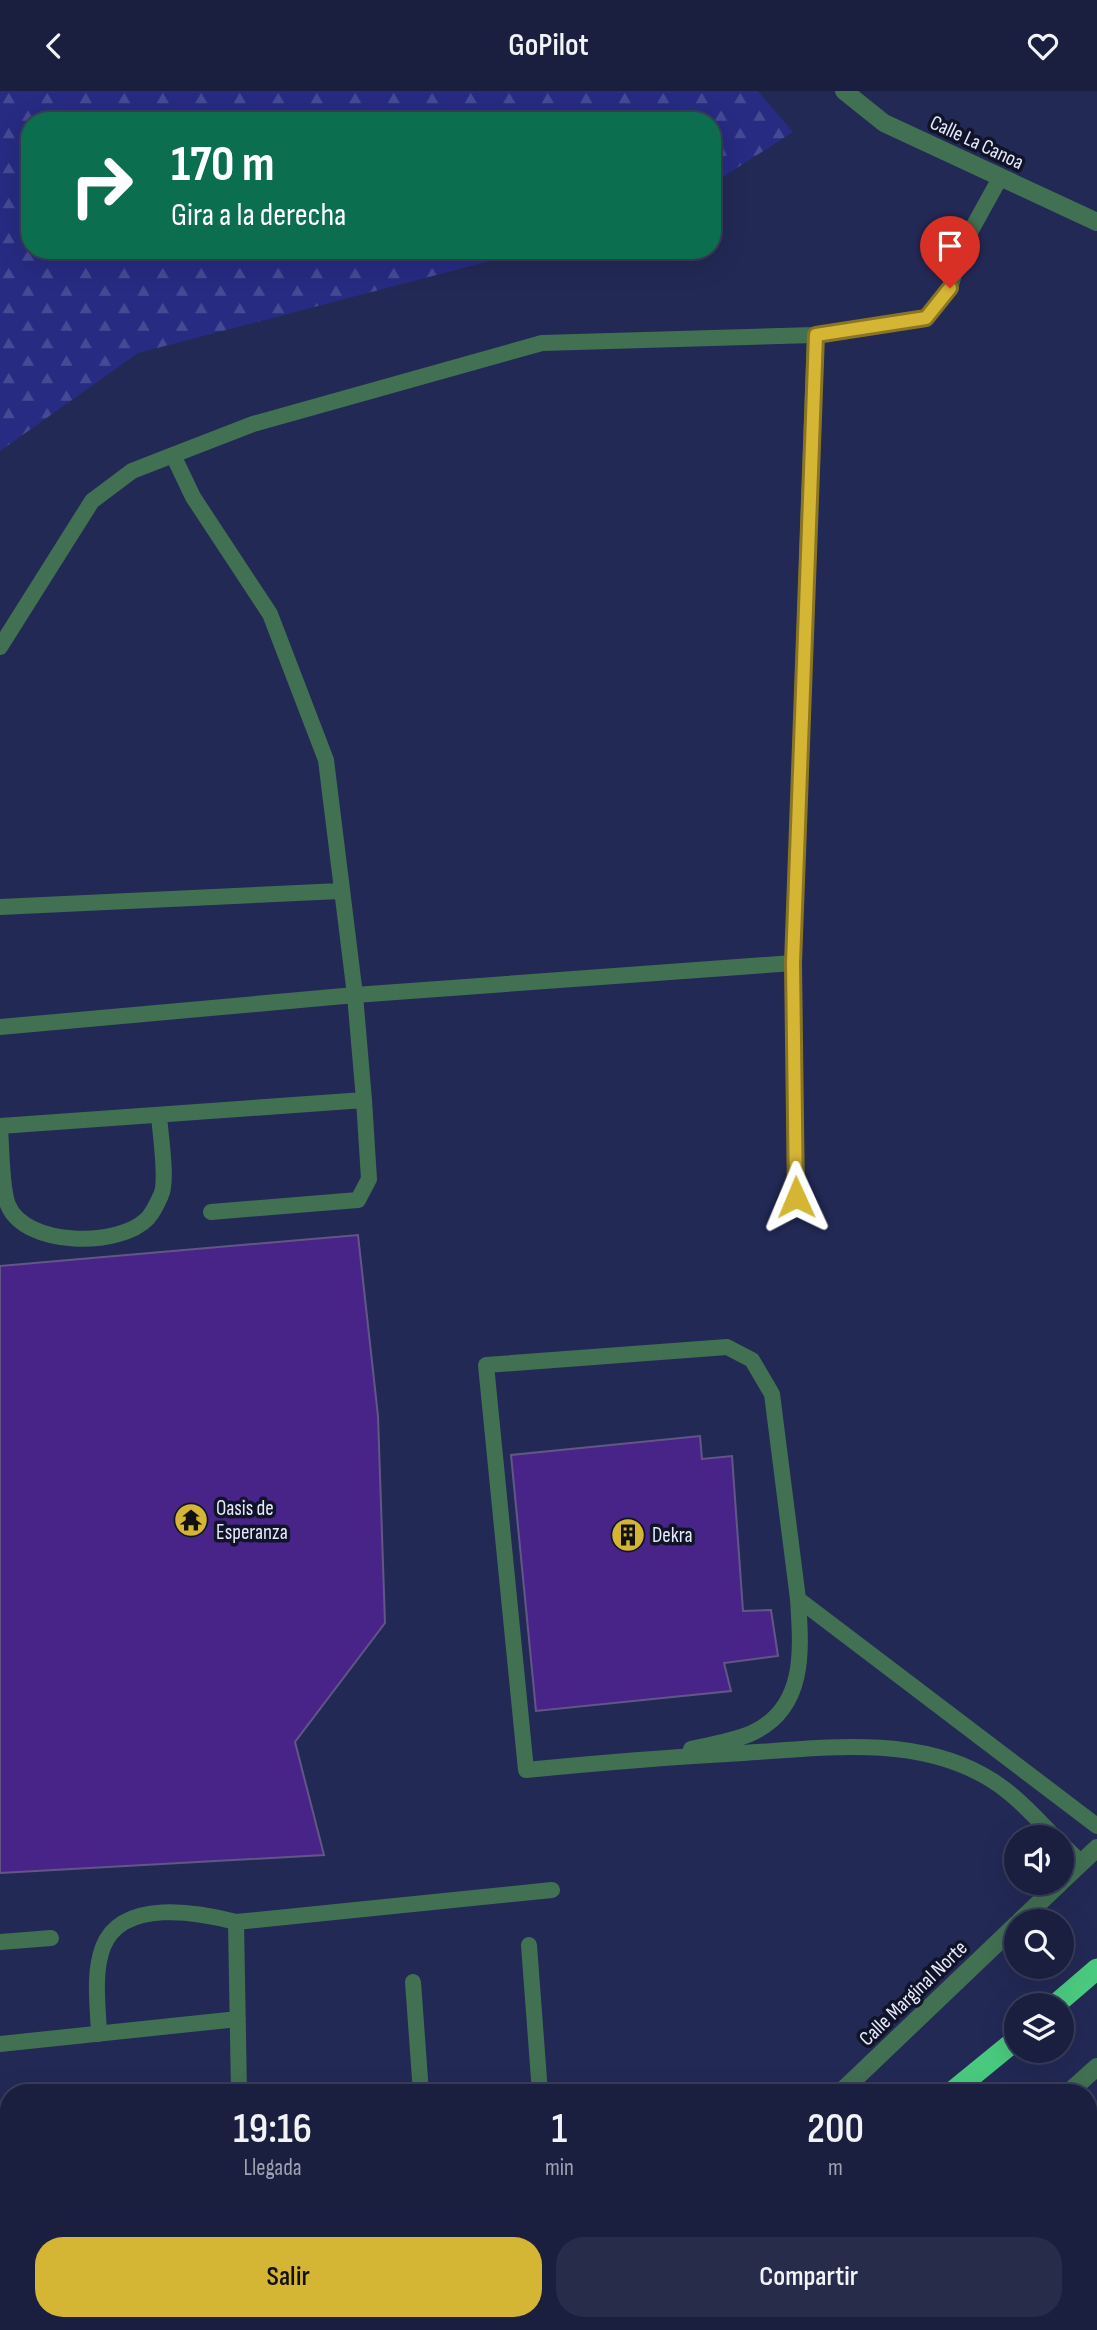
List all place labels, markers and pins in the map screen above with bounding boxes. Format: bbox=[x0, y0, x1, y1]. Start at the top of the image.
pin bbox=[920, 216, 980, 288]
place label: Oasis de Esperanza bbox=[216, 1496, 288, 1545]
temple icon: Oasis de Esperanza bbox=[172, 1501, 210, 1539]
building icon: Dekra bbox=[609, 1516, 647, 1554]
place label: Dekra bbox=[652, 1523, 693, 1548]

